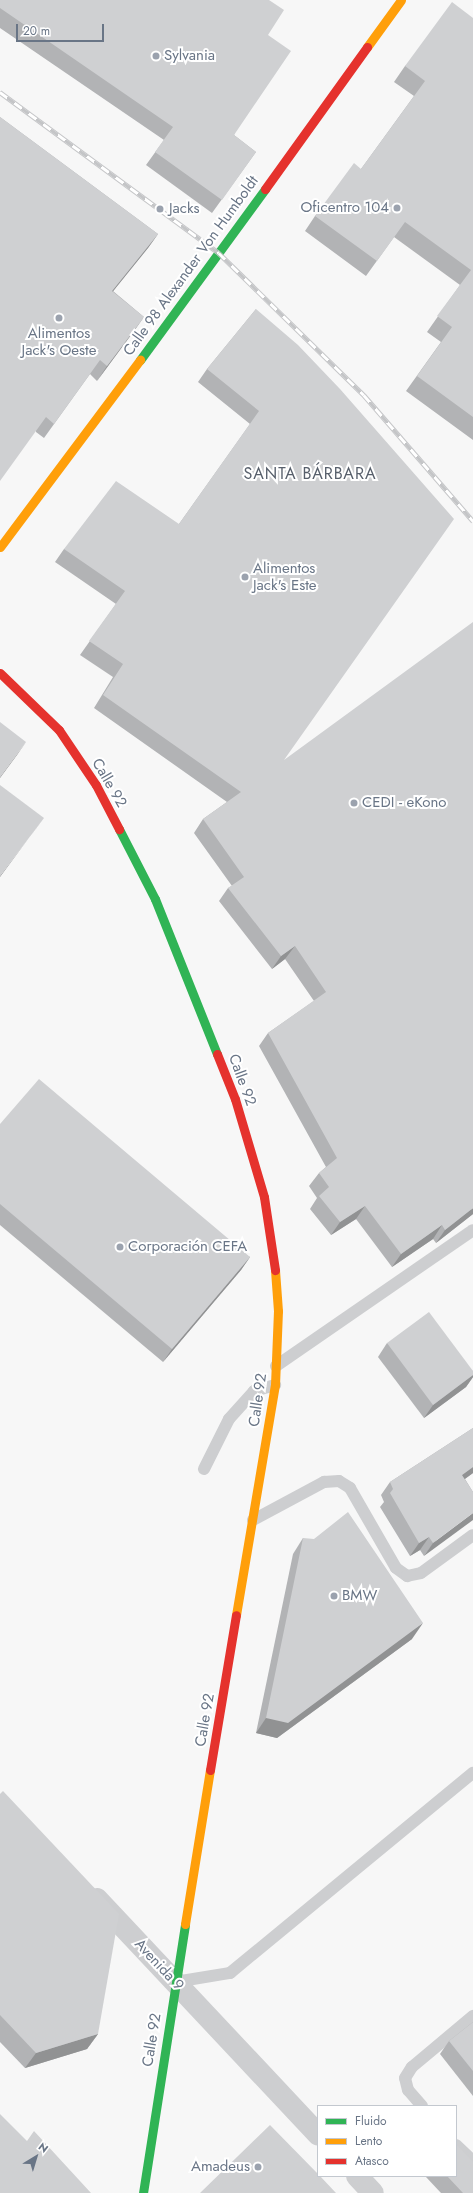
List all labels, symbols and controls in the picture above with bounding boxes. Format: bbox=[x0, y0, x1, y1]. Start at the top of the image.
scale bar bbox=[18, 16, 106, 42]
text: 20 m bbox=[23, 22, 50, 40]
place label: Sylvania bbox=[164, 47, 215, 65]
marker: Sylvania bbox=[151, 51, 161, 61]
street label: Calle 98 Alexander Von Humboldt bbox=[120, 173, 262, 359]
place label: Oficentro 104 bbox=[300, 199, 389, 217]
place label: Jacks bbox=[169, 200, 200, 218]
marker: Jacks bbox=[154, 203, 166, 215]
marker: Oficentro 104 bbox=[392, 203, 402, 213]
marker: Alimentos Jack's Oeste bbox=[54, 313, 64, 323]
place label: Alimentos Jack's Oeste bbox=[22, 324, 96, 359]
district label: SANTA BÁRBARA bbox=[244, 464, 376, 484]
place label: Alimentos Jack's Este bbox=[253, 559, 317, 594]
marker: Alimentos Jack's Este bbox=[240, 572, 250, 582]
street label: Calle 92 bbox=[88, 755, 130, 811]
place label: CEDI - eKono bbox=[362, 794, 447, 812]
marker: CEDI - eKono bbox=[349, 798, 359, 808]
street label: Calle 92 bbox=[224, 1052, 260, 1108]
place label: Corporación CEFA bbox=[128, 1238, 247, 1256]
marker: Corporación CEFA bbox=[115, 1242, 125, 1252]
street label: Calle 92 bbox=[245, 1372, 271, 1428]
place label: BMW bbox=[342, 1587, 377, 1605]
marker: BMW bbox=[329, 1591, 339, 1601]
street label: Calle 92 bbox=[191, 1692, 219, 1748]
street label: Avenida 9 bbox=[131, 1935, 187, 1995]
street label: Calle 92 bbox=[139, 2012, 165, 2068]
legend bbox=[317, 2105, 457, 2177]
text: Fluido bbox=[355, 2112, 387, 2130]
text: Lento bbox=[355, 2132, 382, 2150]
north arrow bbox=[16, 2137, 56, 2177]
text: N bbox=[35, 2139, 52, 2157]
text: Atasco bbox=[355, 2152, 389, 2170]
place label: Amadeus bbox=[191, 2158, 250, 2176]
marker: Amadeus bbox=[253, 2162, 263, 2172]

